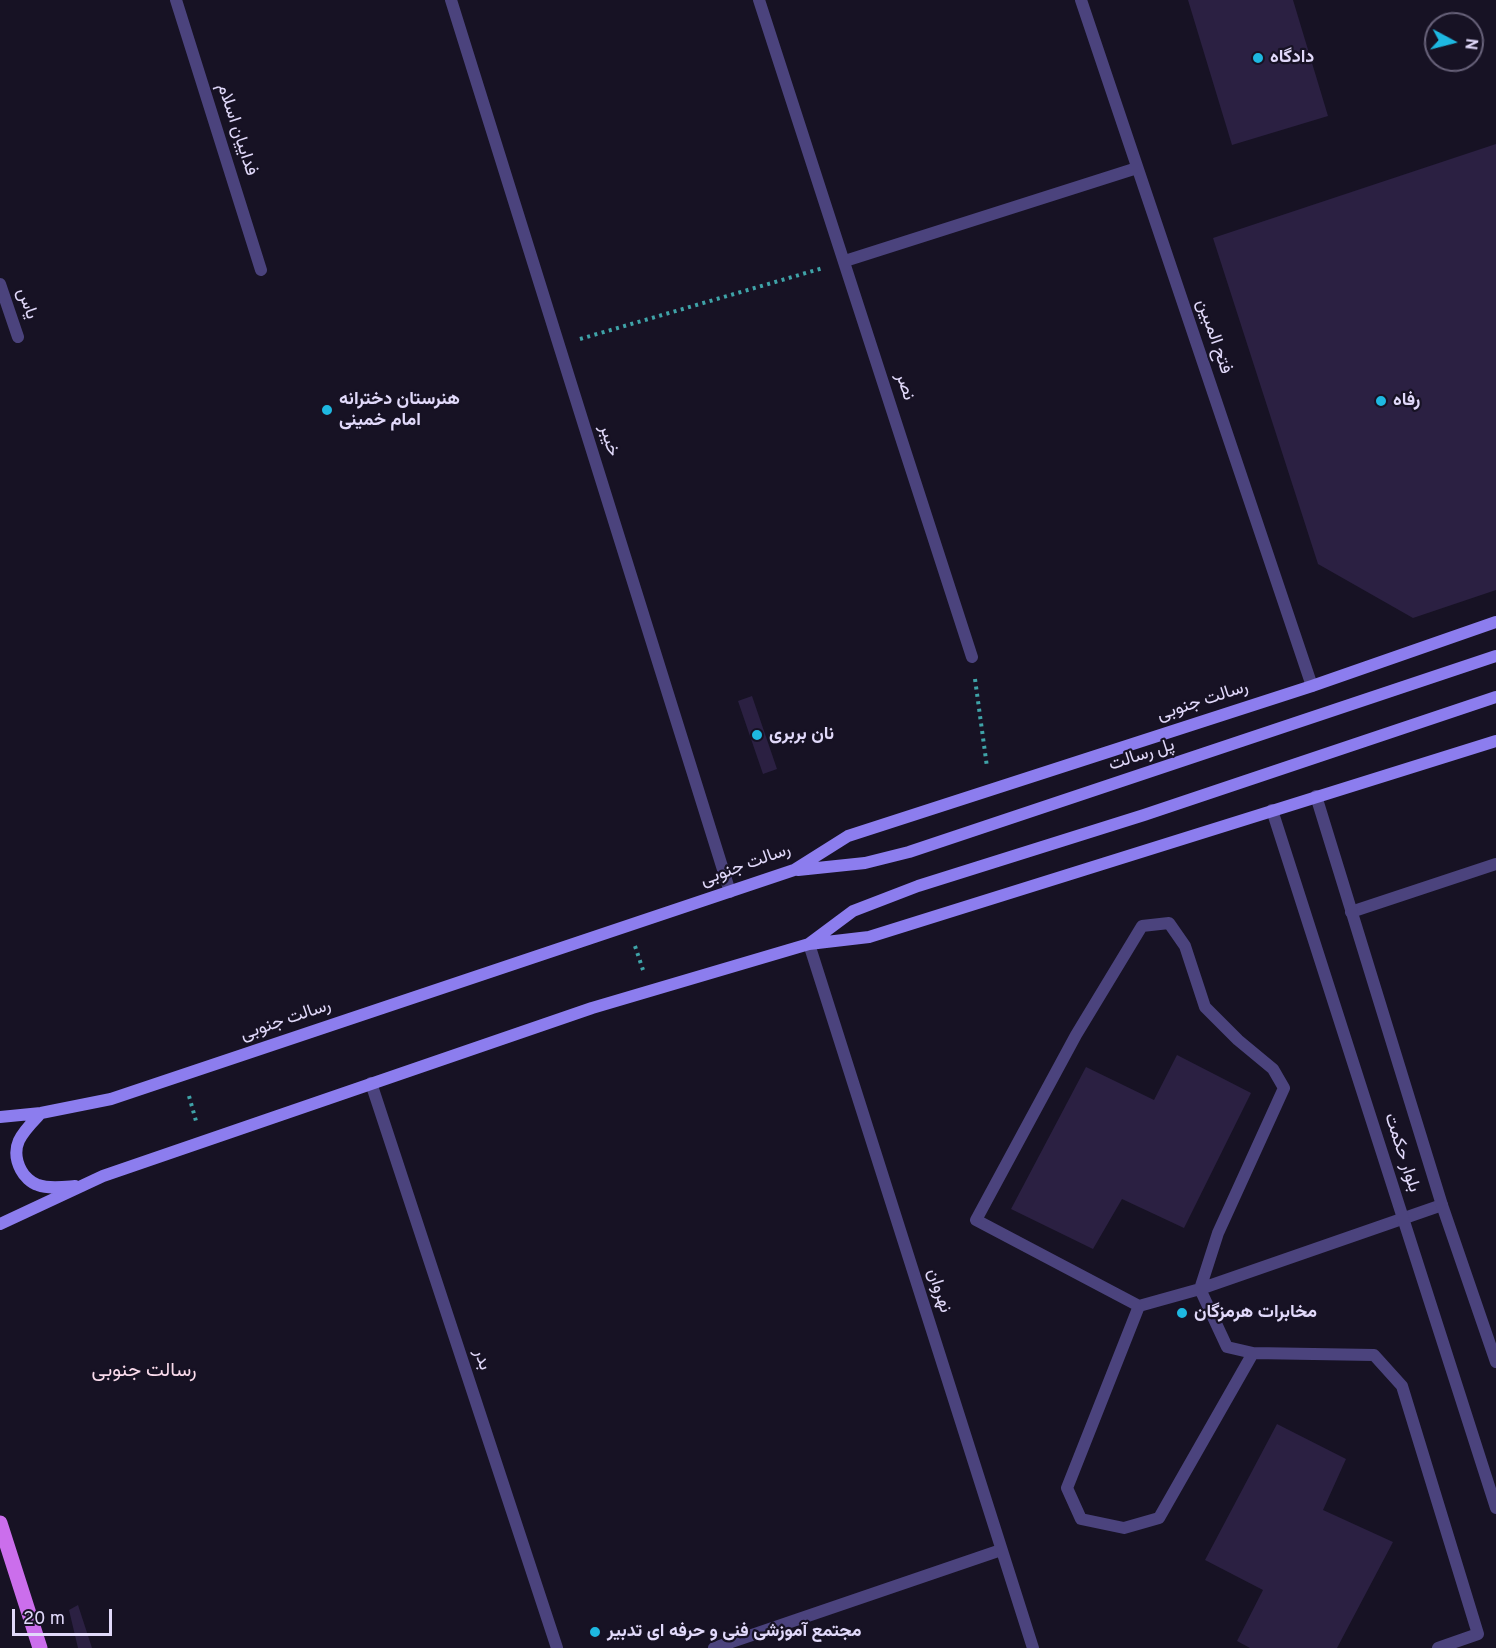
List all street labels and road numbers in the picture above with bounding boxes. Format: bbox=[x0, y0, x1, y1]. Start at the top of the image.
street label: فداییان اسلام bbox=[211, 81, 261, 179]
street label: یاس bbox=[11, 286, 41, 322]
street label: فتح المبین bbox=[1190, 297, 1236, 377]
street label: نصر bbox=[889, 371, 919, 403]
street label: خیبر bbox=[593, 423, 623, 459]
street label: رسالت جنوبی bbox=[1155, 677, 1251, 727]
street label: پل رسالت bbox=[1106, 735, 1178, 777]
street label: رسالت جنوبی bbox=[698, 840, 794, 892]
street label: رسالت جنوبی bbox=[238, 995, 334, 1047]
street label: بلوار حکمت bbox=[1378, 1111, 1424, 1195]
street label: نهروان bbox=[921, 1266, 955, 1316]
street label: بدر bbox=[467, 1347, 495, 1373]

